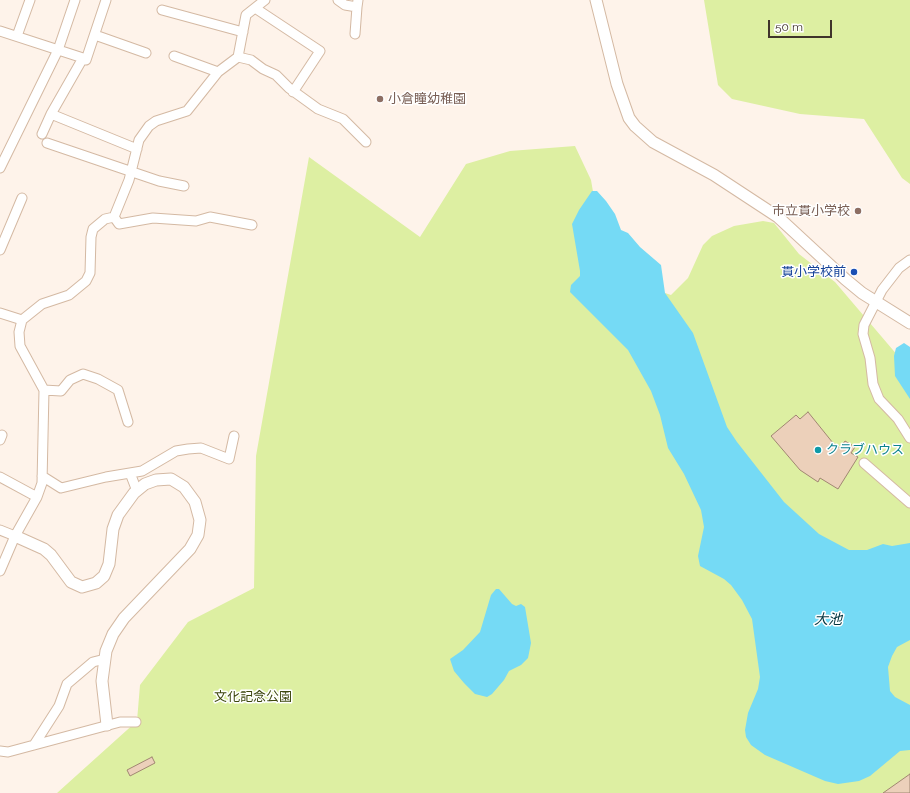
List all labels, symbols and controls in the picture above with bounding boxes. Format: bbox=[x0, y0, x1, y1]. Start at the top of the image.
scale bar bbox=[770, 12, 834, 38]
text: 50 m bbox=[775, 20, 803, 34]
place label: 小倉瞳幼稚園 bbox=[388, 91, 466, 107]
marker: 小倉瞳幼稚園 bbox=[375, 94, 385, 104]
place label: 市立貫小学校 bbox=[772, 203, 850, 219]
marker: 市立貫小学校 bbox=[853, 206, 863, 216]
place label: 貫小学校前 bbox=[781, 264, 846, 280]
marker: 貫小学校前 bbox=[849, 267, 859, 277]
place label: クラブハウス bbox=[826, 442, 904, 458]
marker: クラブハウス bbox=[813, 445, 823, 455]
water label: 大池 bbox=[814, 612, 842, 628]
park label: 文化記念公園 bbox=[214, 689, 292, 705]

